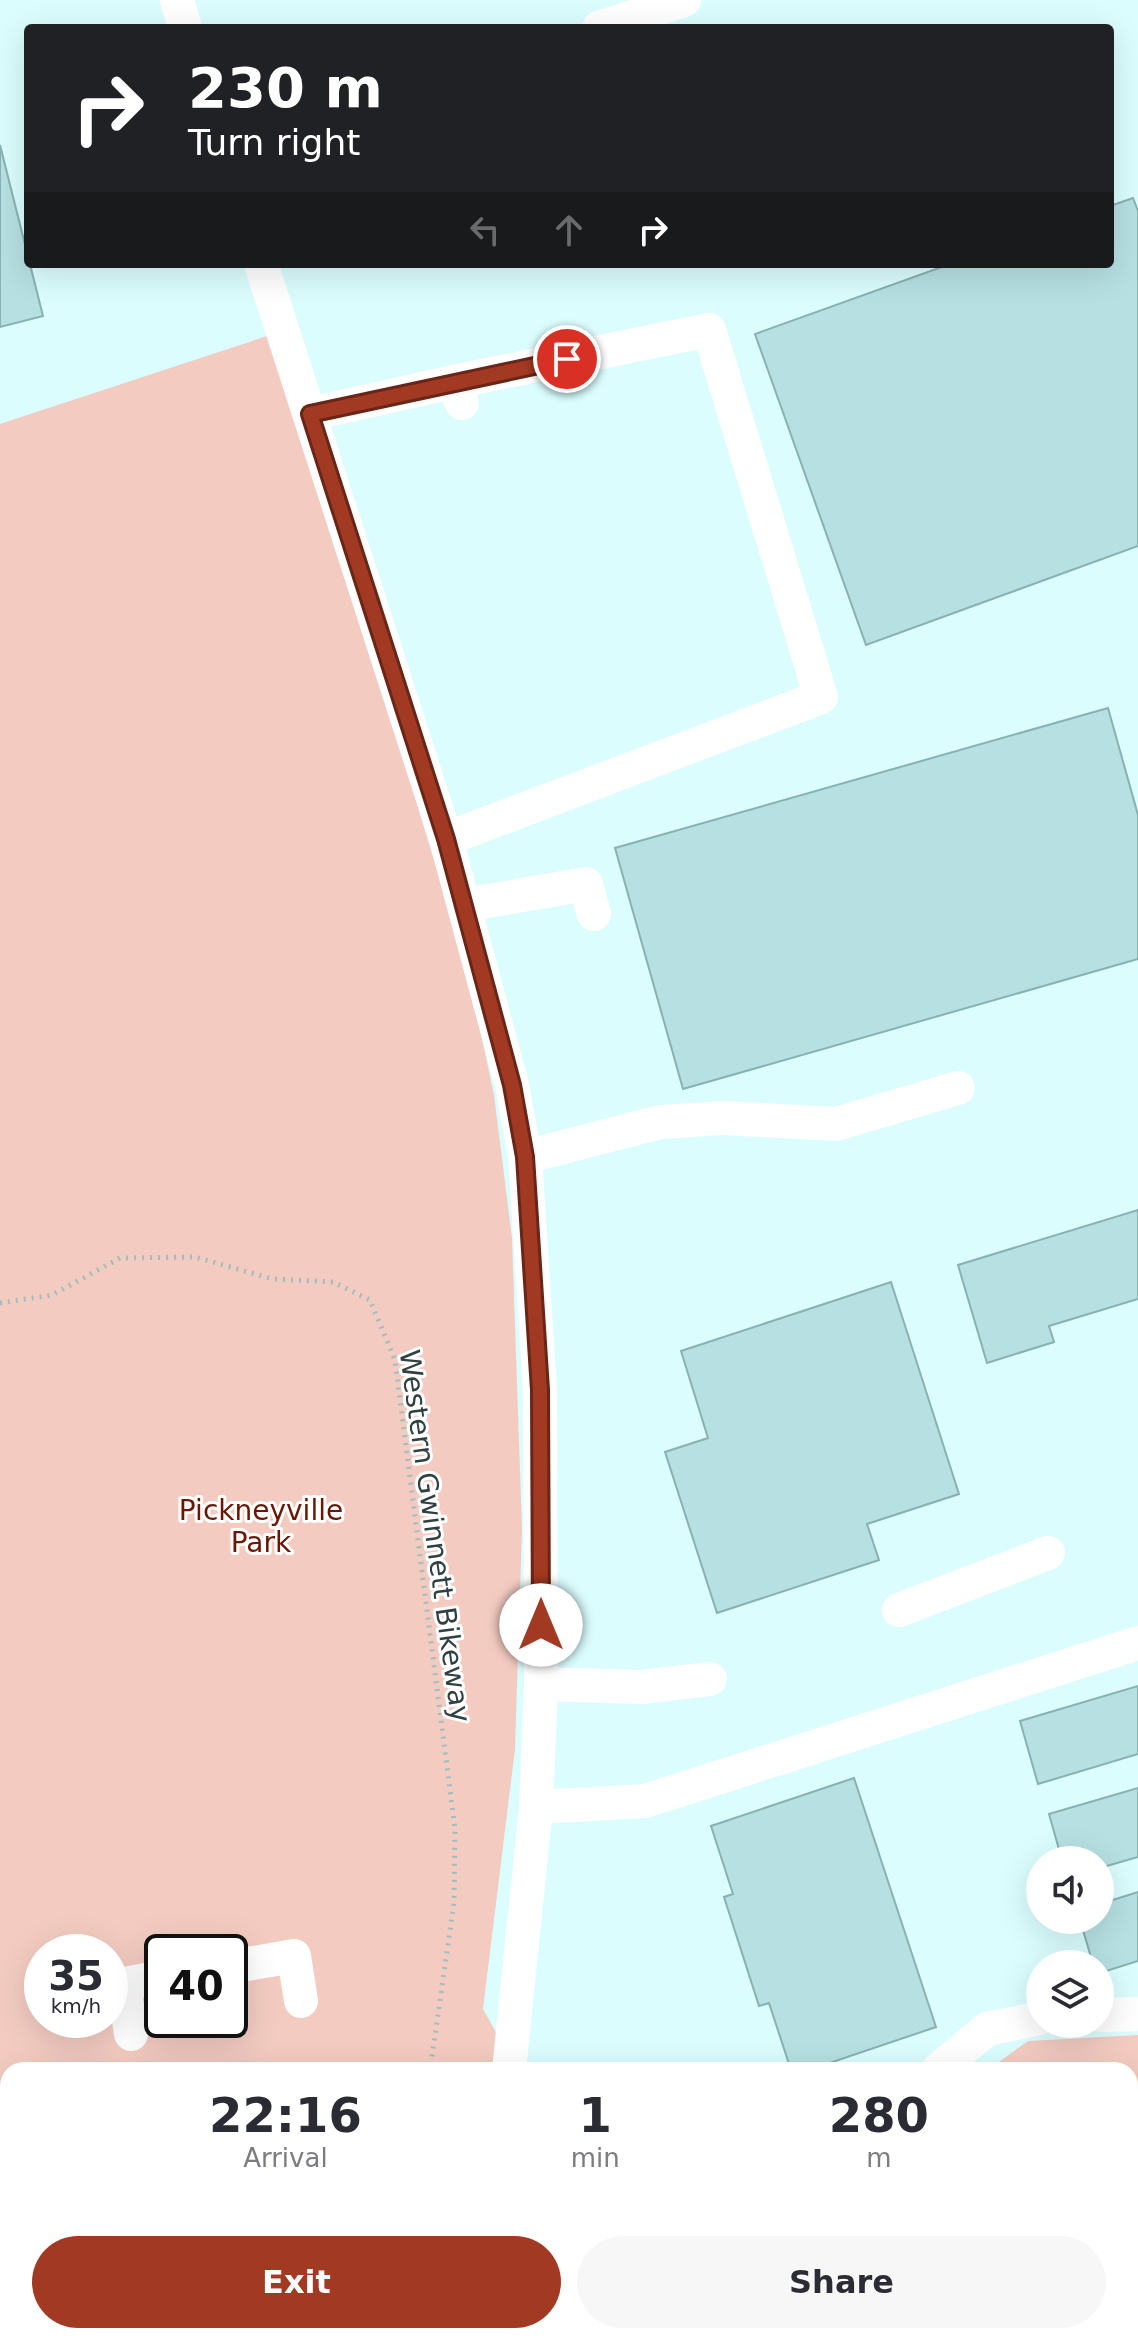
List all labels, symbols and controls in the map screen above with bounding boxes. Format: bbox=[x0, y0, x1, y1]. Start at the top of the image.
text: 230 m bbox=[188, 55, 383, 120]
icon: right bbox=[56, 56, 160, 160]
text: Turn right bbox=[188, 122, 360, 163]
icon: left bbox=[463, 208, 507, 252]
icon: ahead bbox=[547, 208, 591, 252]
icon: right bbox=[631, 208, 675, 252]
pin bbox=[533, 325, 601, 393]
icon: arrive bbox=[545, 337, 589, 381]
street label: Western Gwinnett Bikeway bbox=[393, 1348, 477, 1724]
park label: Pickneyville Park bbox=[179, 1494, 343, 1559]
position arrow bbox=[499, 1583, 583, 1667]
map controls bbox=[1026, 1846, 1114, 2038]
button: sound bbox=[1026, 1846, 1114, 1934]
speed limit sign: 40 bbox=[144, 1934, 248, 2038]
button: layers bbox=[1026, 1950, 1114, 2038]
text: 35 bbox=[48, 1953, 104, 1999]
text: km/h bbox=[51, 1994, 101, 2018]
text: 22:16 bbox=[209, 2087, 362, 2143]
text: 1 bbox=[579, 2087, 612, 2143]
text: 280 bbox=[829, 2087, 929, 2143]
text: Arrival bbox=[243, 2143, 328, 2173]
text: min bbox=[571, 2143, 620, 2173]
text: m bbox=[866, 2143, 892, 2173]
button: Exit bbox=[32, 2236, 561, 2328]
button: Share bbox=[577, 2236, 1106, 2328]

